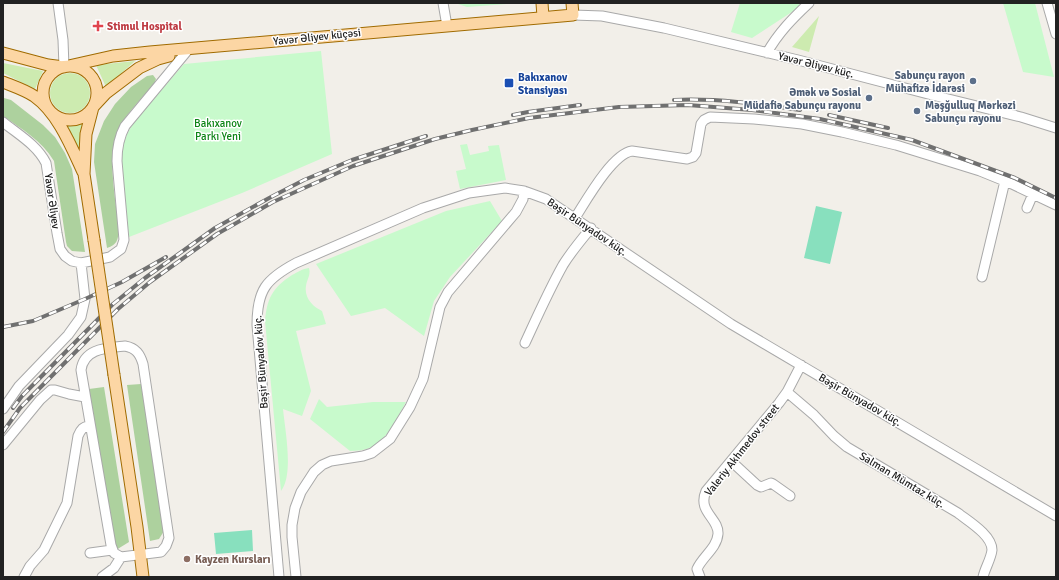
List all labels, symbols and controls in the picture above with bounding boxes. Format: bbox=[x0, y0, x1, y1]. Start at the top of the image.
marker: Stimul Hospital bbox=[92, 20, 104, 32]
place label: Stimul Hospital bbox=[107, 20, 182, 33]
street label: Yavər Əliyev küçəsi bbox=[273, 26, 361, 48]
street label: Yavər Əliyev küç. bbox=[777, 49, 855, 81]
place label: Sabunçu rayon Mühafizə İdarəsi bbox=[886, 69, 965, 95]
place label: Bakıxanov Stansiyası bbox=[518, 71, 568, 97]
marker: Sabunçu rayon Mühafizə İdarəsi bbox=[968, 76, 978, 86]
marker: Bakıxanov Stansiyası bbox=[503, 77, 515, 89]
place label: Əmək və Sosial Müdafiə Sabunçu rayonu bbox=[743, 86, 862, 112]
marker: Əmək və Sosial Müdafiə Sabunçu rayonu bbox=[864, 93, 874, 103]
place label: Məşğulluq Mərkəzi Sabunçu rayonu bbox=[925, 99, 1016, 125]
marker: Məşğulluq Mərkəzi Sabunçu rayonu bbox=[912, 106, 922, 116]
park label: Bakıxanov Parkı Yeni bbox=[194, 117, 242, 143]
street label: Yavər Əliyev bbox=[42, 172, 62, 230]
street label: Bəşir Bünyadov küç. bbox=[544, 195, 630, 259]
street label: Bəşir Bünyadov küç. bbox=[251, 315, 271, 409]
street label: Bəşir Bünyadov küç. bbox=[816, 371, 904, 429]
street label: Valeriy Akhmedov street bbox=[702, 401, 782, 499]
street label: Salman Mümtaz küç. bbox=[857, 449, 947, 511]
place label: Kayzen Kursları bbox=[195, 553, 270, 566]
marker: Kayzen Kursları bbox=[182, 554, 192, 564]

